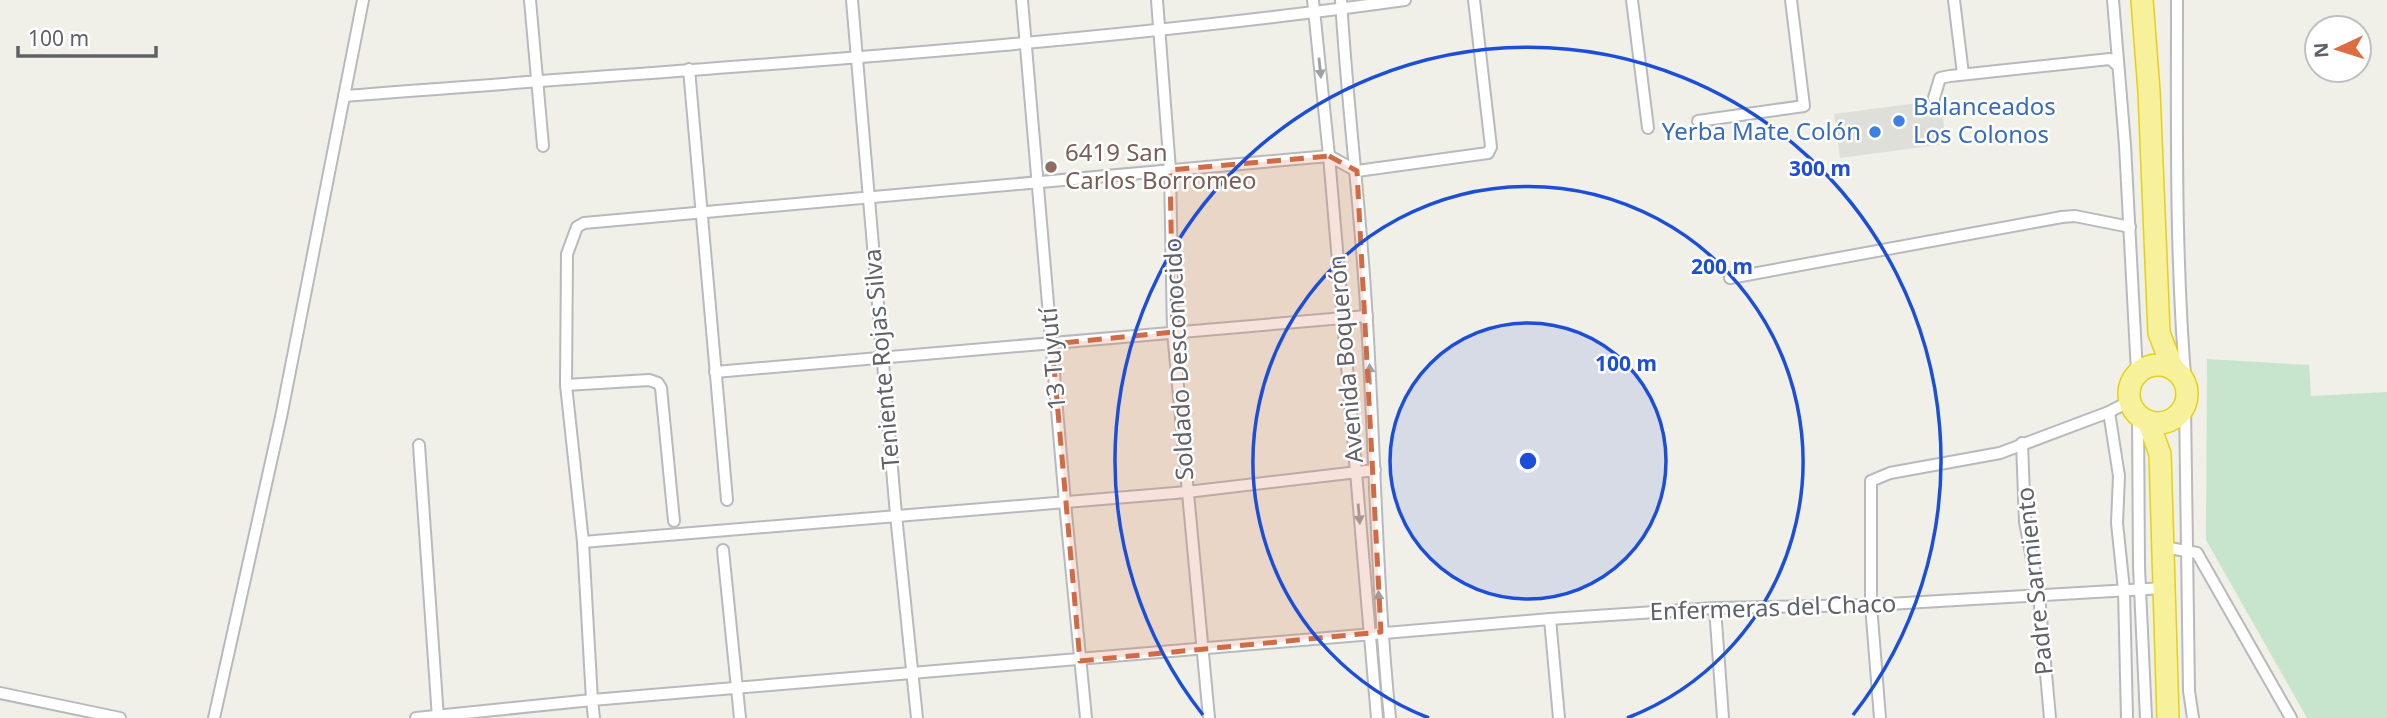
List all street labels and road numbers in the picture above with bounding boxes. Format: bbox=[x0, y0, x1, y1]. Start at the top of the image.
street label: Soldado Desconocido bbox=[1155, 237, 1200, 481]
street label: Teniente Rojas Silva bbox=[854, 248, 907, 471]
street label: Avenida Boquerón bbox=[1319, 254, 1370, 464]
street label: 13 Tuyutí bbox=[1031, 306, 1072, 412]
street label: Padre Sarmiento bbox=[2007, 486, 2060, 677]
street label: Enfermeras del Chaco bbox=[1649, 586, 1897, 627]

